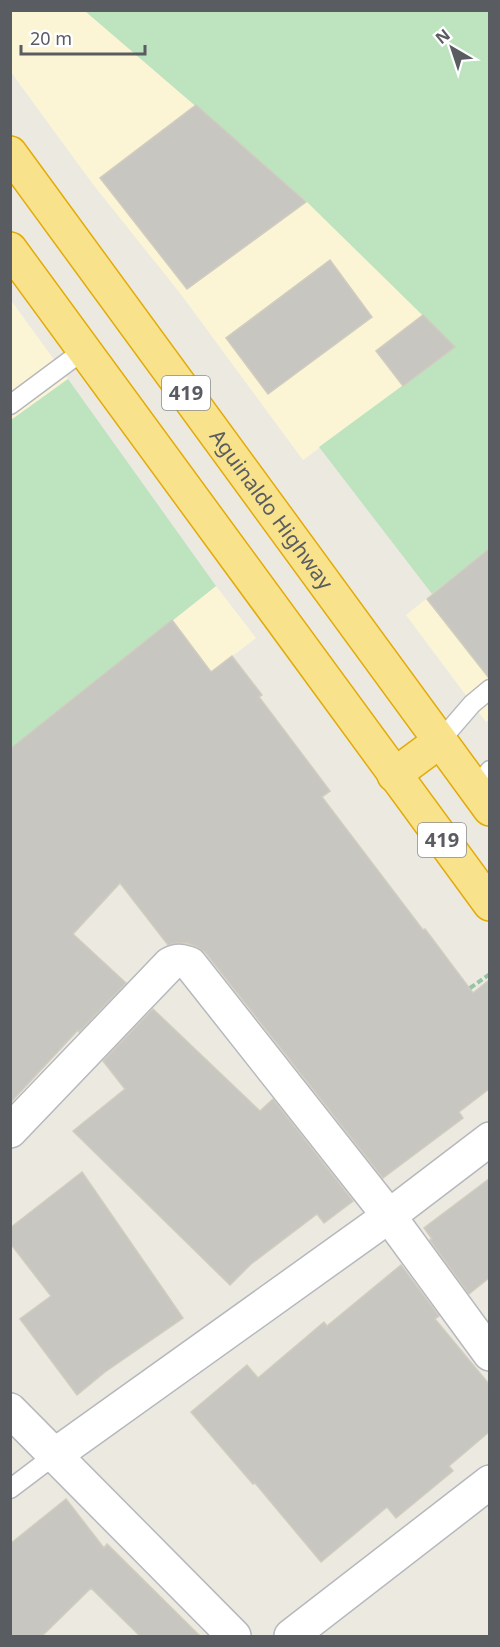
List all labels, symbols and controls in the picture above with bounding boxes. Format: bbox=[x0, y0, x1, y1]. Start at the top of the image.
scale bar bbox=[21, 18, 146, 56]
north arrow bbox=[422, 18, 482, 78]
text: N bbox=[431, 24, 455, 49]
text: 20 m bbox=[30, 26, 72, 50]
road number: 419 bbox=[162, 376, 210, 410]
street label: Aguinaldo Highway bbox=[204, 423, 340, 595]
road number: 419 bbox=[418, 823, 466, 857]

